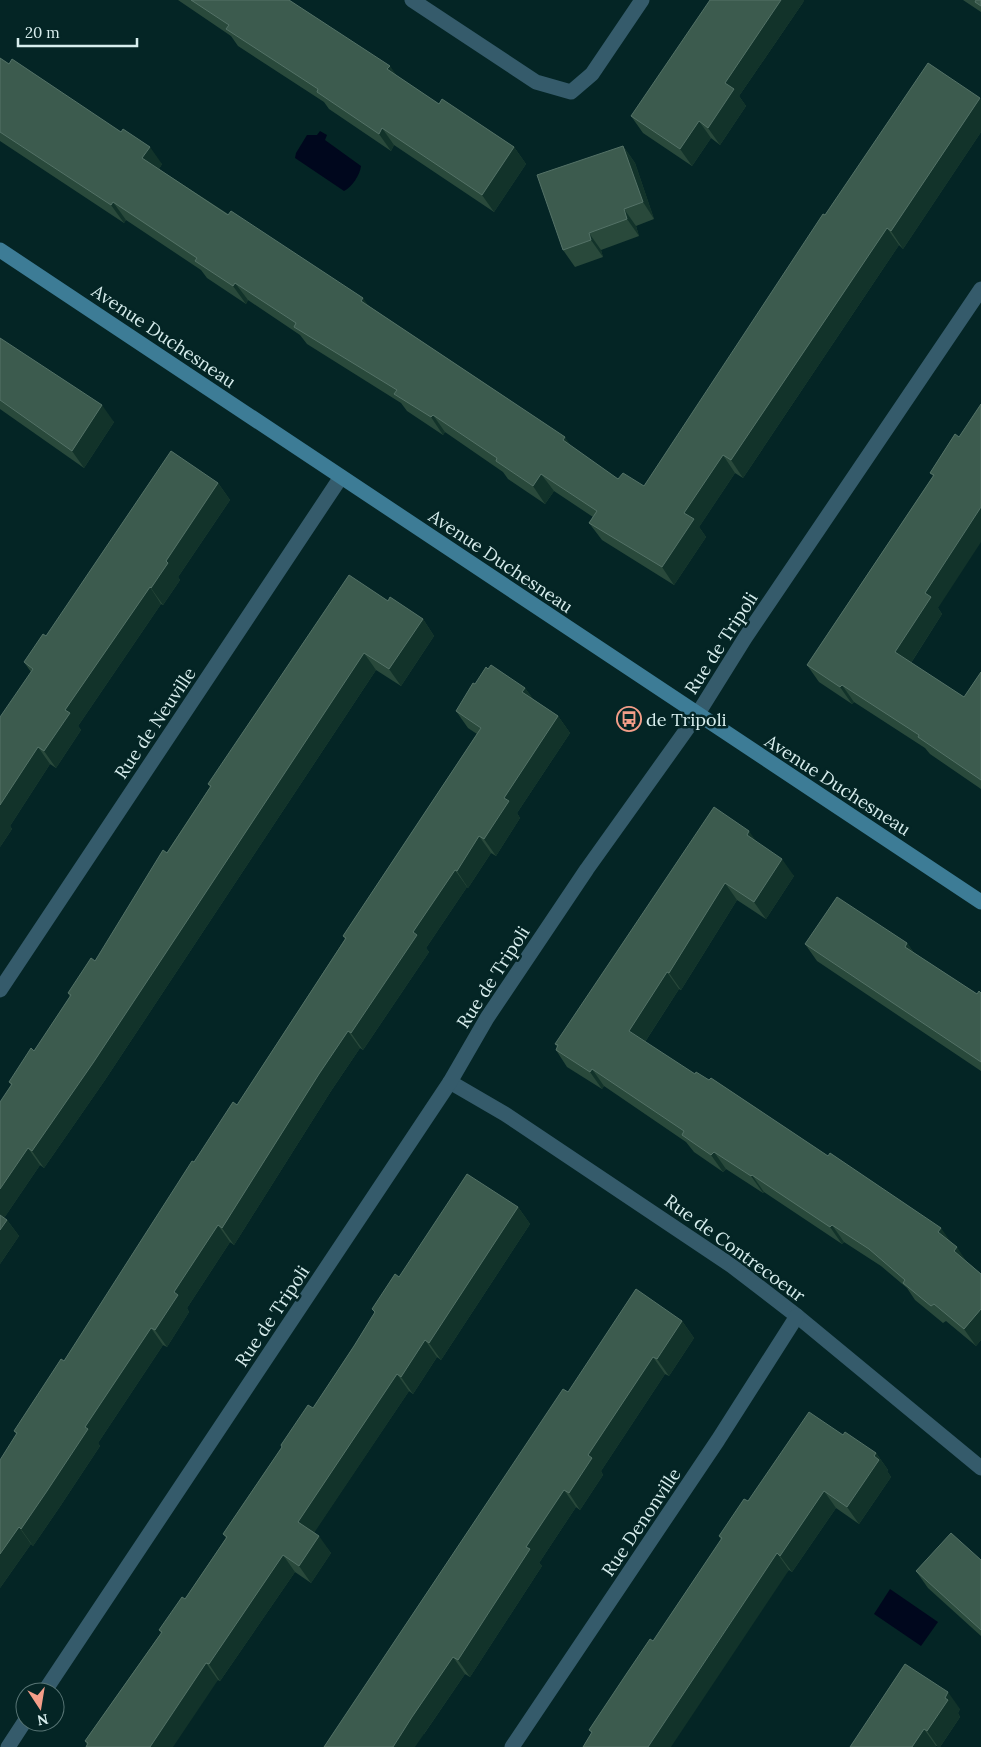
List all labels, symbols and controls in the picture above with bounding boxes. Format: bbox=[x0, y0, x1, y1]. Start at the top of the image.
scale bar bbox=[18, 15, 136, 47]
text: 20 m bbox=[25, 23, 60, 42]
street label: Avenue Duchesneau bbox=[87, 279, 241, 393]
street label: Avenue Duchesneau bbox=[424, 504, 578, 618]
street label: Rue de Tripoli bbox=[679, 588, 763, 698]
street label: Rue de Neuville bbox=[109, 663, 201, 783]
bus stop icon: de Tripoli bbox=[616, 706, 642, 732]
place label: de Tripoli bbox=[646, 708, 727, 731]
street label: Avenue Duchesneau bbox=[760, 729, 915, 841]
street label: Rue de Tripoli bbox=[451, 922, 535, 1032]
street label: Rue de Contrecoeur bbox=[660, 1189, 810, 1307]
street label: Rue de Tripoli bbox=[230, 1261, 314, 1371]
street label: Rue Denonville bbox=[596, 1463, 686, 1580]
north arrow bbox=[15, 1682, 65, 1732]
text: N bbox=[35, 1710, 50, 1730]

